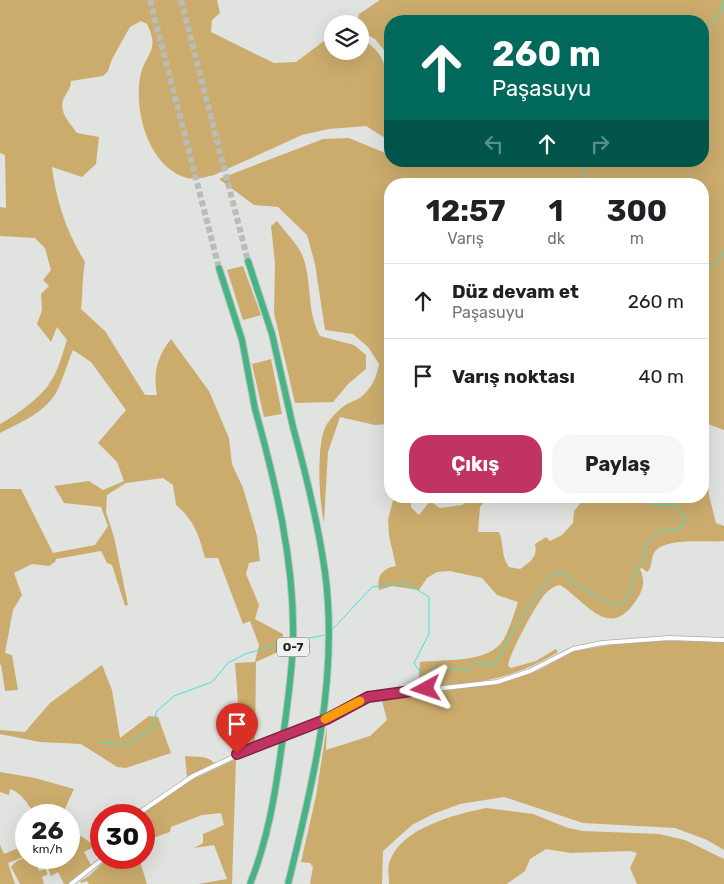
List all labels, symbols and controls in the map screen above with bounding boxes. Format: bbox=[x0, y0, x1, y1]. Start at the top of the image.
map controls bbox=[324, 15, 369, 60]
button: layers bbox=[324, 15, 369, 60]
text: 260 m bbox=[492, 33, 601, 75]
icon: ahead bbox=[409, 35, 474, 100]
text: Paşasuyu bbox=[492, 75, 591, 102]
icon: left bbox=[480, 130, 508, 158]
icon: ahead bbox=[533, 130, 561, 158]
icon: right bbox=[586, 130, 614, 158]
text: 12:57 bbox=[426, 193, 505, 229]
text: 1 bbox=[549, 193, 564, 229]
text: 300 bbox=[607, 193, 667, 229]
text: Varış bbox=[447, 229, 484, 248]
text: dk bbox=[547, 229, 565, 248]
text: m bbox=[630, 229, 644, 248]
text: Düz devam et bbox=[452, 280, 579, 303]
icon: ahead bbox=[409, 287, 437, 315]
text: 260 m bbox=[628, 290, 684, 313]
text: Paşasuyu bbox=[452, 303, 524, 322]
icon: arrive bbox=[409, 362, 437, 390]
text: Varış noktası bbox=[452, 365, 575, 388]
text: 40 m bbox=[639, 365, 684, 388]
button: Çıkış bbox=[409, 435, 542, 493]
button: Paylaş bbox=[552, 435, 684, 493]
road number: O-7 bbox=[277, 638, 309, 656]
position arrow bbox=[399, 662, 451, 714]
pin bbox=[216, 703, 258, 754]
icon: arrive bbox=[223, 710, 251, 738]
speed limit sign: 30 bbox=[90, 804, 155, 869]
text: 26 bbox=[31, 816, 64, 845]
text: km/h bbox=[33, 842, 62, 856]

